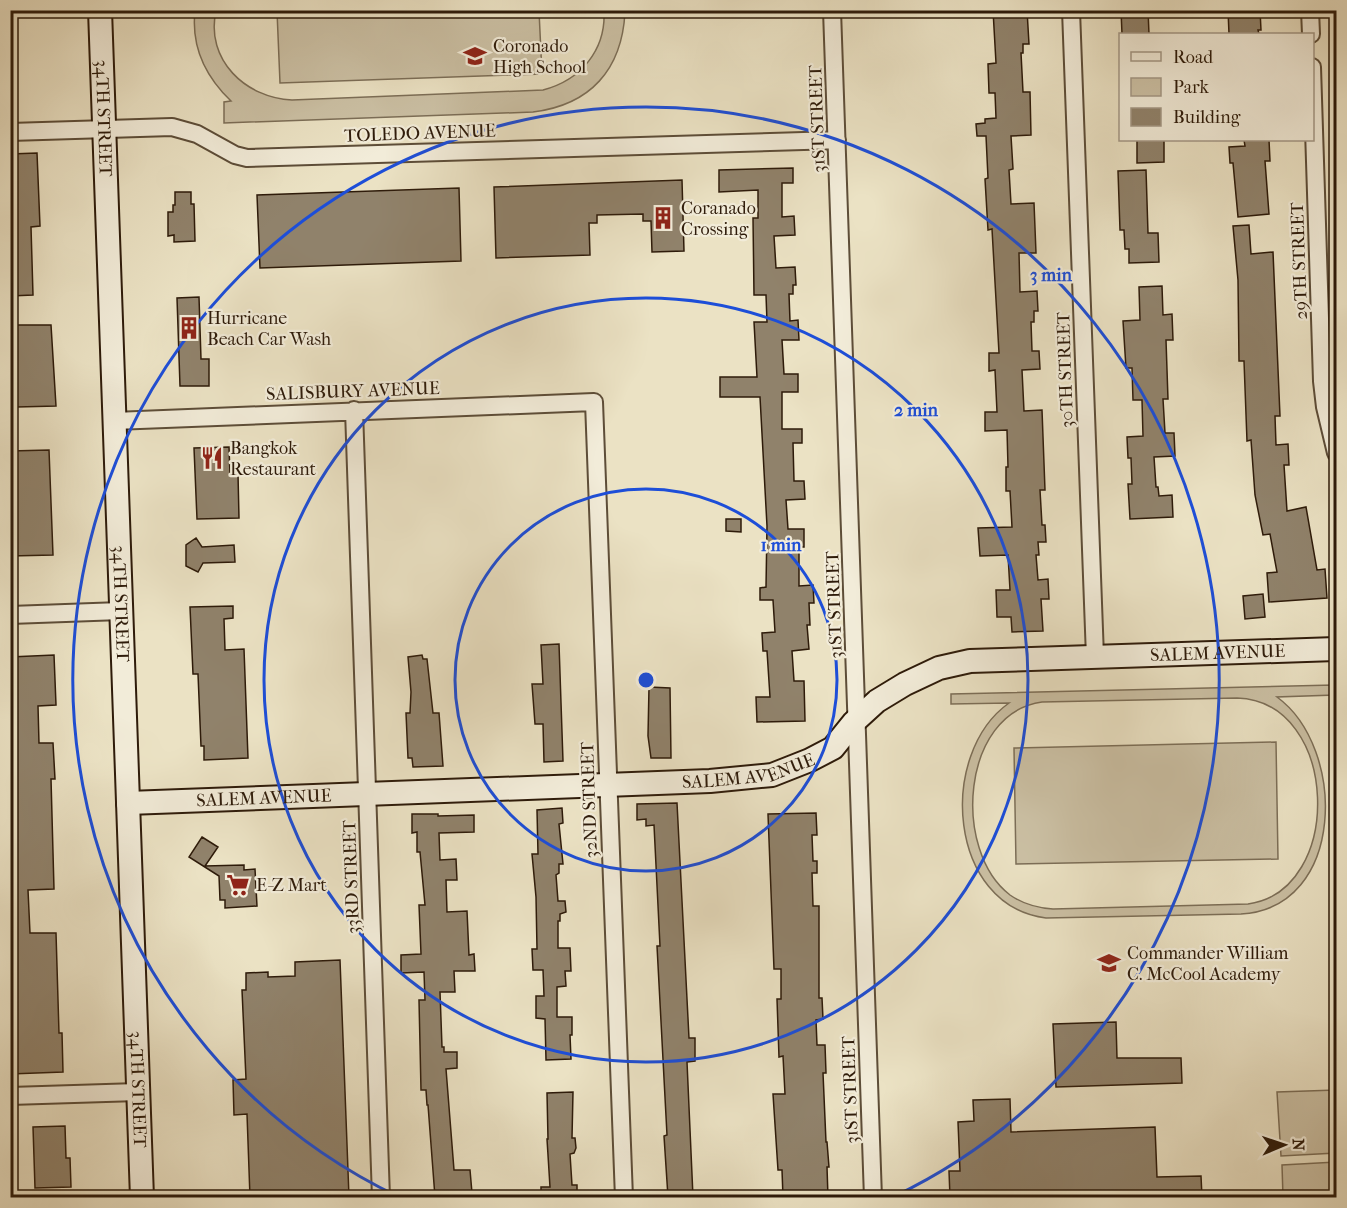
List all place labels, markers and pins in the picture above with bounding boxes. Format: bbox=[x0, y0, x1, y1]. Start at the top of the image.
place label: Coronado High School bbox=[493, 36, 586, 78]
school or university icon: Coronado High School bbox=[462, 43, 488, 69]
place label: Coranado Crossing bbox=[681, 198, 756, 240]
building icon: Coranado Crossing bbox=[650, 205, 676, 231]
place label: Hurricane Beach Car Wash bbox=[207, 308, 331, 350]
building icon: Hurricane Beach Car Wash bbox=[176, 315, 202, 341]
place label: Bangkok Restaurant bbox=[230, 438, 317, 480]
restaurant icon: Bangkok Restaurant bbox=[199, 445, 225, 471]
centre of rings bbox=[636, 670, 656, 690]
supermarket icon: E-Z Mart bbox=[225, 872, 251, 898]
place label: E-Z Mart bbox=[256, 875, 327, 896]
place label: Commander William C. McCool Academy bbox=[1127, 943, 1288, 985]
school or university icon: Commander William C. McCool Academy bbox=[1096, 950, 1122, 976]

